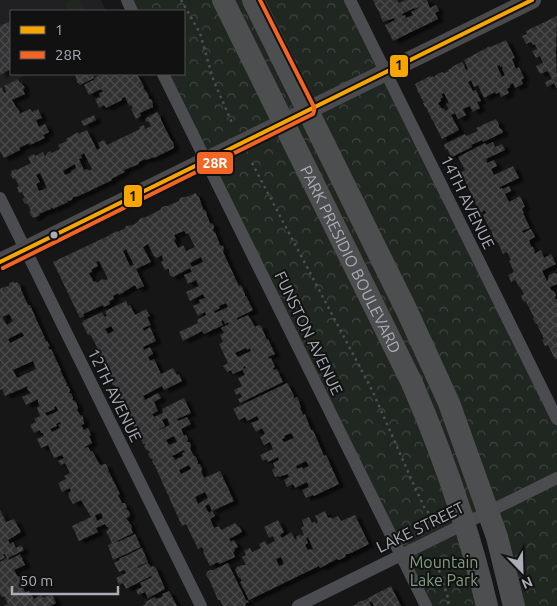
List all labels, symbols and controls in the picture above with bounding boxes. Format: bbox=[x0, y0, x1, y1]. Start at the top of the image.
legend bbox=[10, 10, 185, 75]
text: 1 bbox=[55, 21, 63, 38]
text: 28R bbox=[55, 46, 81, 63]
line badge: 1 bbox=[389, 54, 409, 78]
text: 1 bbox=[395, 57, 403, 73]
line badge: 28R bbox=[196, 151, 234, 175]
street label: 14TH AVENUE bbox=[438, 152, 498, 252]
text: 28R bbox=[203, 155, 227, 171]
street label: PARK PRESIDIO BOULEVARD bbox=[297, 162, 405, 356]
line badge: 1 bbox=[123, 184, 143, 208]
text: 1 bbox=[129, 188, 137, 204]
unlabelled marker bbox=[49, 230, 59, 240]
street label: FUNSTON AVENUE bbox=[271, 268, 347, 398]
street label: 12TH AVENUE bbox=[85, 345, 145, 445]
street label: LAKE STREET bbox=[373, 498, 467, 556]
north arrow bbox=[497, 546, 547, 596]
park label: Mountain Lake Park bbox=[409, 553, 479, 589]
scale bar bbox=[12, 564, 119, 596]
text: 50 m bbox=[20, 572, 53, 589]
text: N bbox=[519, 574, 535, 592]

